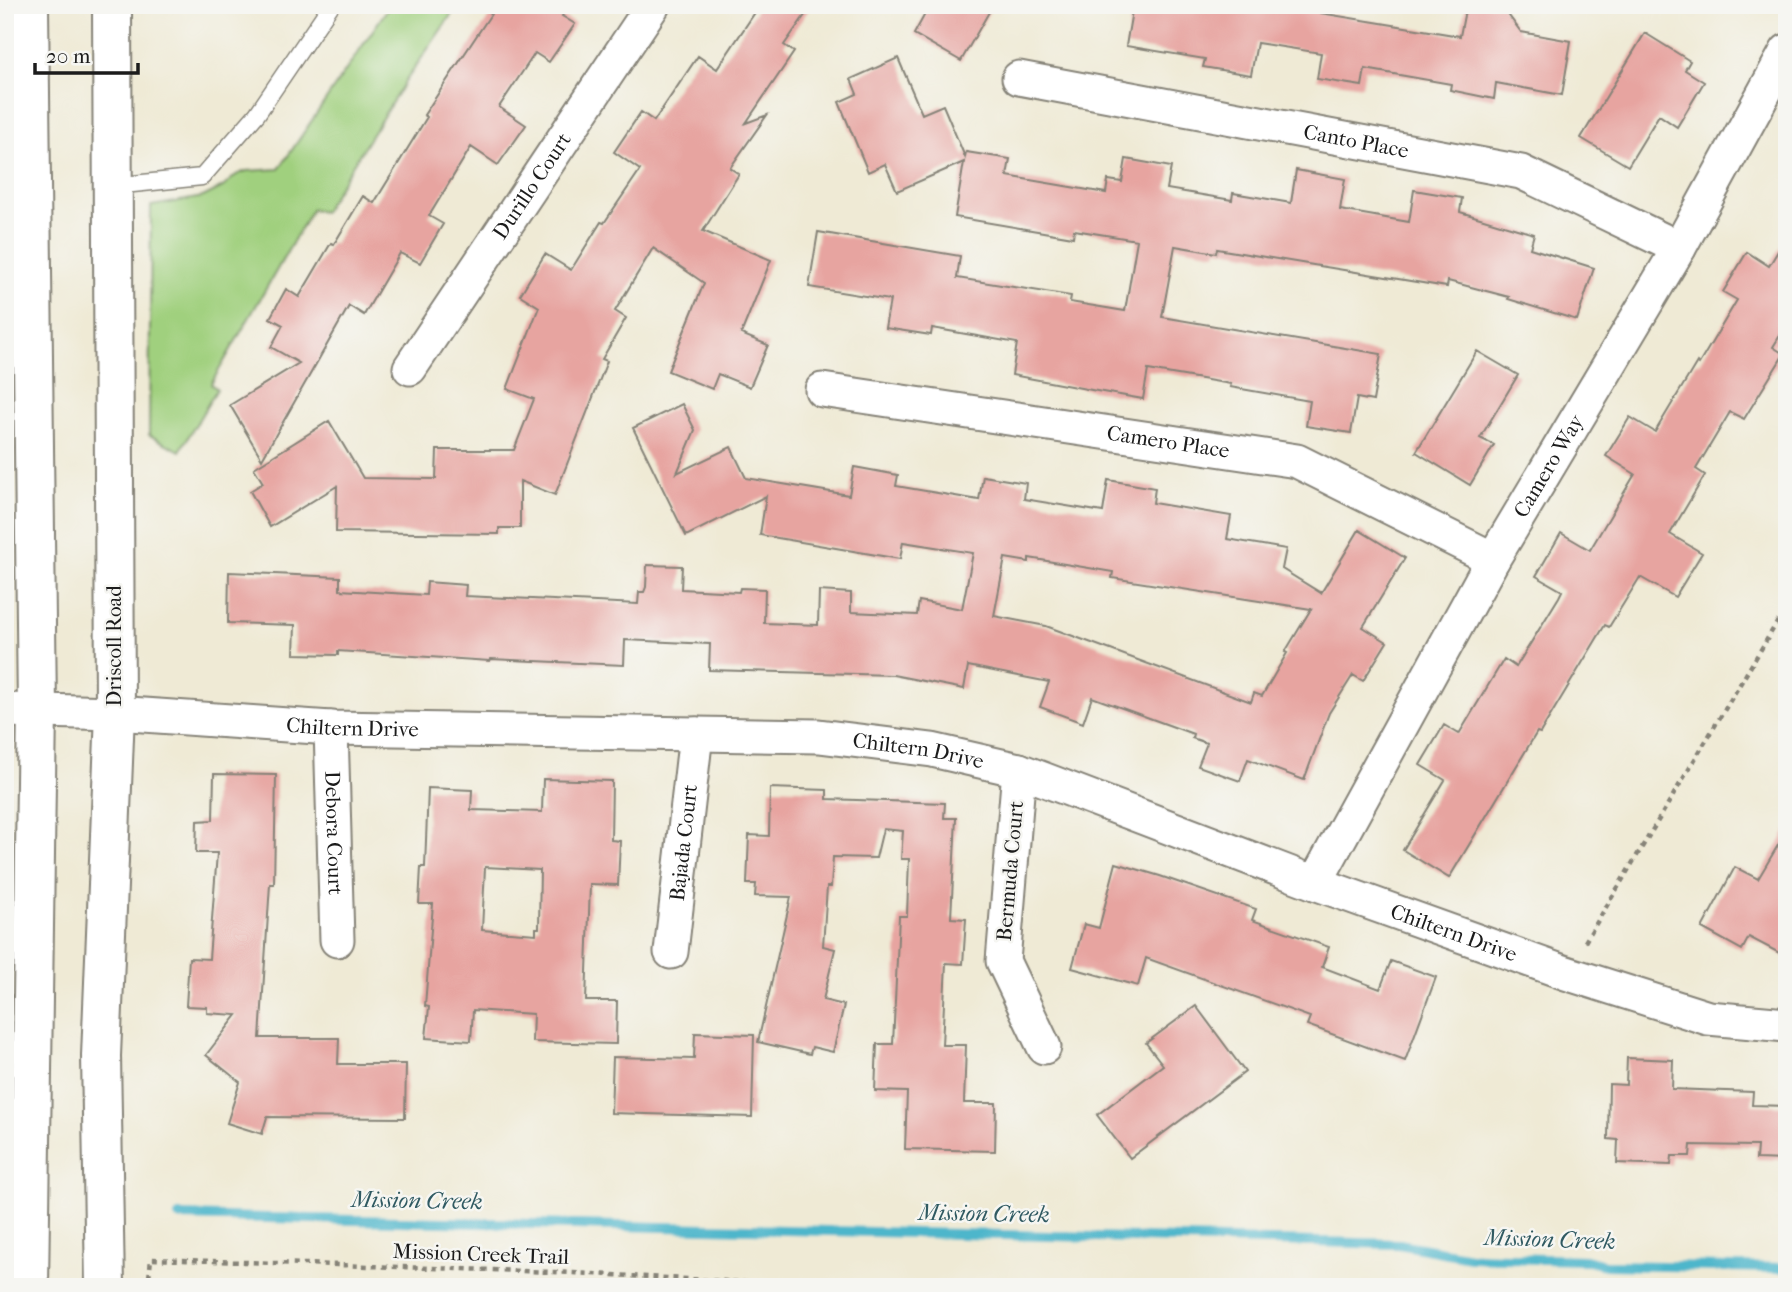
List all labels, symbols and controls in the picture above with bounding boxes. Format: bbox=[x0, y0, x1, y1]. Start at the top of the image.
scale bar bbox=[35, 32, 138, 76]
text: 20 m bbox=[46, 44, 91, 68]
street label: Canto Place bbox=[1302, 120, 1411, 163]
street label: Durillo Court bbox=[488, 128, 576, 244]
street label: Camero Way bbox=[1509, 410, 1589, 522]
street label: Camero Place bbox=[1105, 421, 1231, 463]
street label: Driscoll Road bbox=[102, 585, 126, 707]
street label: Chiltern Drive bbox=[285, 713, 419, 741]
street label: Chiltern Drive bbox=[851, 728, 986, 774]
street label: Debora Court bbox=[320, 771, 348, 896]
street label: Bajada Court bbox=[665, 783, 702, 902]
street label: Bermuda Court bbox=[992, 799, 1028, 942]
street label: Chiltern Drive bbox=[1387, 899, 1520, 966]
water label: Mission Creek bbox=[349, 1186, 483, 1215]
water label: Mission Creek bbox=[916, 1199, 1050, 1228]
water label: Mission Creek bbox=[1482, 1224, 1616, 1255]
street label: Mission Creek Trail bbox=[392, 1239, 570, 1269]

